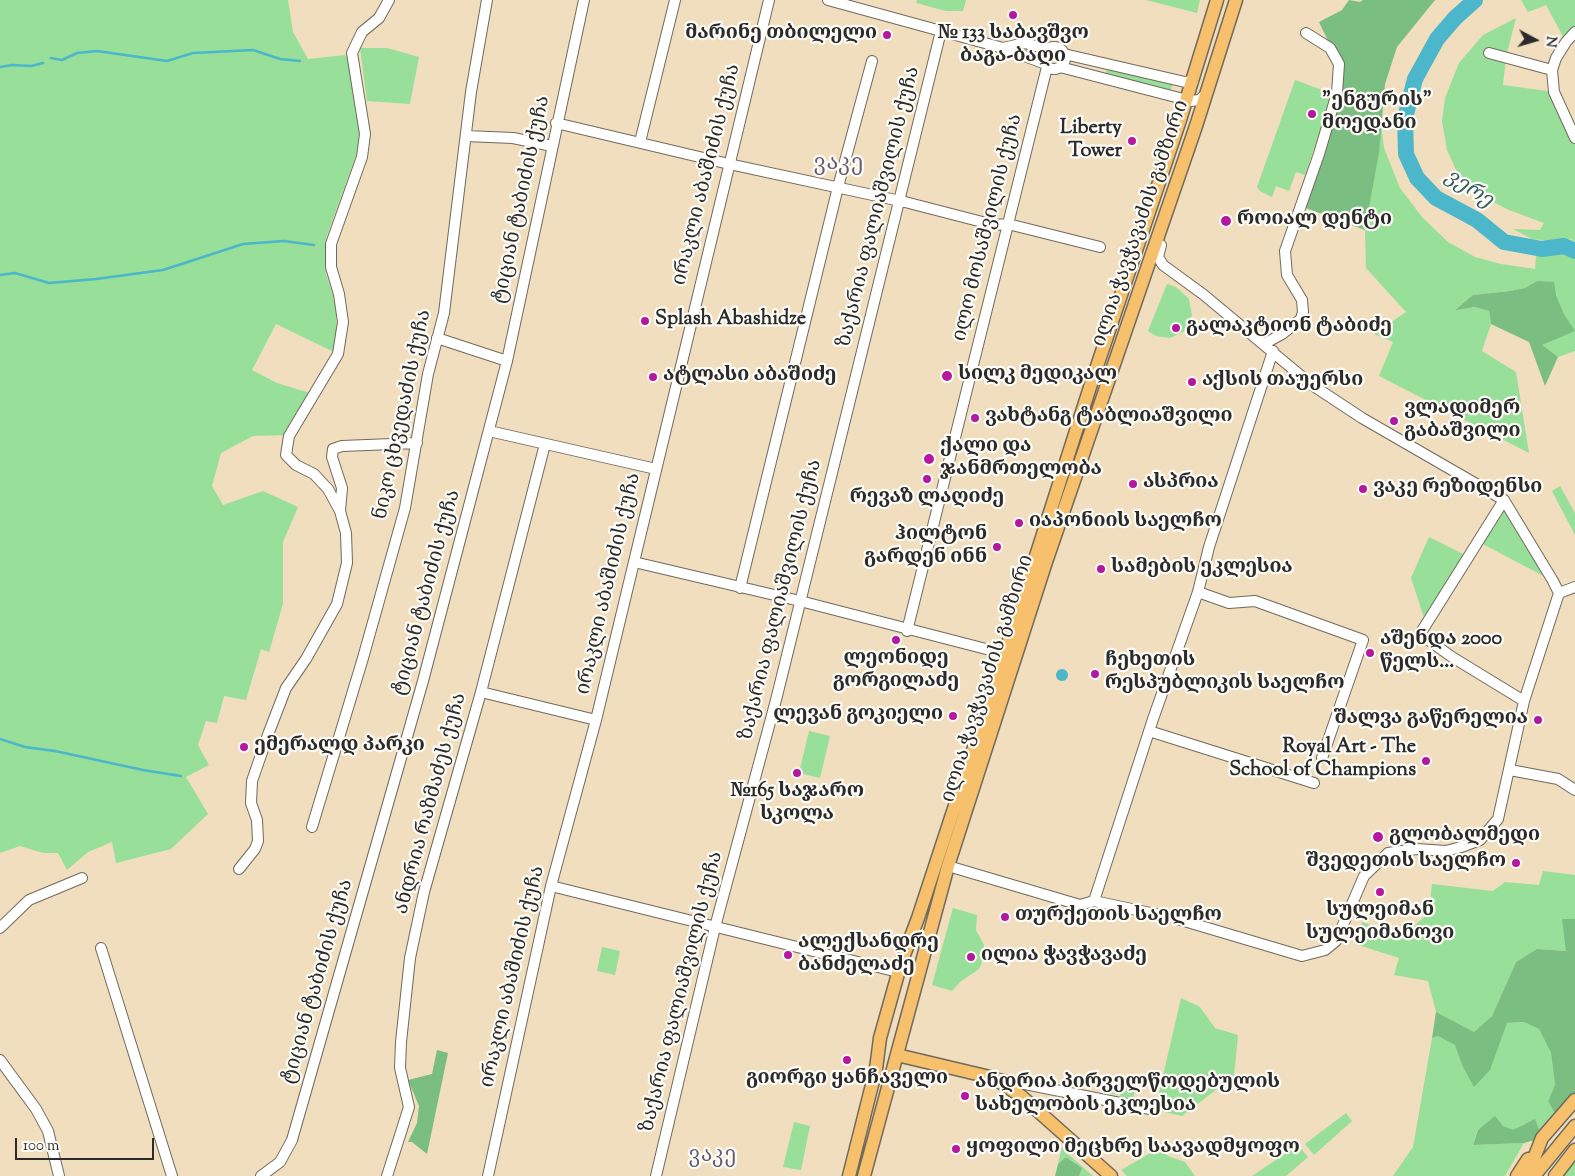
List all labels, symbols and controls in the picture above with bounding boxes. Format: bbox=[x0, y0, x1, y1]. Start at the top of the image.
marker: № 133 საბავშვო ბაგა-ბაღი bbox=[1007, 9, 1019, 21]
north arrow bbox=[1510, 15, 1560, 65]
place label: მარინე თბილელი bbox=[685, 23, 877, 47]
place label: № 133 საბავშვო ბაგა-ბაღი bbox=[937, 23, 1089, 70]
marker: მარინე თბილელი bbox=[881, 29, 893, 41]
text: N bbox=[1539, 35, 1560, 48]
street label: ირაკლი აბაშიძის ქუჩა bbox=[669, 62, 747, 288]
street label: ზაქარია ფალიაშვილის ქუჩა bbox=[833, 64, 927, 350]
place label: "ენგურის" მოედანი bbox=[1322, 90, 1432, 137]
street label: ტიციან ტაბიძის ქუჩა bbox=[489, 94, 557, 306]
street label: ილია ჭავჭავაძის გამზირი bbox=[1088, 98, 1196, 350]
marker: "ენგურის" მოედანი bbox=[1306, 108, 1318, 120]
street label: ილო მოსაშვილის ქუჩა bbox=[949, 112, 1029, 344]
place label: Liberty Tower bbox=[1060, 118, 1122, 165]
marker: Liberty Tower bbox=[1126, 135, 1138, 147]
district label: ვაკე bbox=[813, 152, 865, 178]
water label: ვერე bbox=[1439, 165, 1497, 215]
place label: როიალ დენტი bbox=[1237, 209, 1392, 233]
marker: როიალ დენტი bbox=[1219, 214, 1233, 228]
street label: ნიკო ცხვედაძის ქუჩა bbox=[370, 308, 438, 522]
place label: Splash Abashidze bbox=[655, 309, 806, 333]
marker: Splash Abashidze bbox=[639, 315, 651, 327]
place label: გალაკტიონ ტაბიძე bbox=[1186, 316, 1392, 340]
marker: გალაკტიონ ტაბიძე bbox=[1170, 322, 1182, 334]
place label: სილკ მედიკალ bbox=[958, 364, 1117, 388]
place label: ატლასი აბაშიძე bbox=[663, 365, 837, 389]
marker: სილკ მედიკალ bbox=[940, 369, 954, 383]
place label: აქსის თაუერსი bbox=[1202, 370, 1363, 394]
marker: ატლასი აბაშიძე bbox=[647, 371, 659, 383]
marker: აქსის თაუერსი bbox=[1186, 376, 1198, 388]
place label: ვლადიმერ გაბაშვილი bbox=[1404, 398, 1521, 445]
place label: ვახტანგ ტაბლიაშვილი bbox=[985, 406, 1232, 430]
marker: ვახტანგ ტაბლიაშვილი bbox=[969, 412, 981, 424]
marker: ვლადიმერ გაბაშვილი bbox=[1388, 415, 1400, 427]
place label: ქალი და ჯანმრთელობა bbox=[940, 436, 1102, 483]
marker: ქალი და ჯანმრთელობა bbox=[922, 452, 936, 466]
street label: ზაქარია ფალიაშვილის ქუჩა bbox=[735, 457, 829, 743]
street label: ირაკლი აბაშიძის ქუჩა bbox=[573, 471, 647, 697]
place label: ასპრია bbox=[1143, 472, 1219, 496]
marker: რევაზ ლაღიძე bbox=[921, 473, 933, 485]
place label: ვაკე რეზიდენსი bbox=[1373, 477, 1542, 501]
marker: ასპრია bbox=[1127, 478, 1139, 490]
marker: ვაკე რეზიდენსი bbox=[1357, 483, 1369, 495]
place label: რევაზ ლაღიძე bbox=[850, 487, 1004, 511]
street label: ტიციან ტაბიძის ქუჩა bbox=[389, 488, 467, 698]
place label: იაპონიის საელჩო bbox=[1029, 511, 1222, 535]
marker: იაპონიის საელჩო bbox=[1013, 517, 1025, 529]
place label: ჰილტონ გარდენ ინნ bbox=[864, 524, 987, 571]
marker: ჰილტონ გარდენ ინნ bbox=[991, 541, 1003, 553]
street label: ილია ჭავჭავაძის გამზირი bbox=[938, 552, 1040, 806]
place label: სამების ეკლესია bbox=[1111, 557, 1293, 581]
marker: სამების ეკლესია bbox=[1095, 563, 1107, 575]
place label: აშენდა 2000 წელს... bbox=[1380, 629, 1502, 676]
marker: ლეონიდე გორგილაძე bbox=[890, 634, 902, 646]
marker: აშენდა 2000 წელს... bbox=[1364, 647, 1376, 659]
place label: ლეონიდე გორგილაძე bbox=[833, 648, 959, 695]
place label: ჩეხეთის რესპუბლიკის საელჩო bbox=[1105, 650, 1345, 697]
marker: ჩეხეთის რესპუბლიკის საელჩო bbox=[1089, 668, 1101, 680]
street label: ანდრია რაზმაძეს ქუჩა bbox=[391, 691, 473, 917]
place label: ლევან გოკიელი bbox=[773, 704, 943, 728]
place label: შალვა გაწერელია bbox=[1334, 708, 1528, 732]
marker: ლევან გოკიელი bbox=[947, 710, 959, 722]
marker: შალვა გაწერელია bbox=[1532, 714, 1544, 726]
place label: ემერალდ პარკი bbox=[254, 735, 425, 759]
place label: Royal Art - The School of Champions bbox=[1229, 737, 1416, 784]
marker: ემერალდ პარკი bbox=[238, 741, 250, 753]
marker: Royal Art - The School of Champions bbox=[1420, 755, 1432, 767]
marker: №165 საჯარო სკოლა bbox=[791, 767, 803, 779]
place label: №165 საჯარო სკოლა bbox=[730, 781, 864, 828]
place label: გლობალმედი bbox=[1389, 825, 1540, 849]
marker: გლობალმედი bbox=[1371, 830, 1385, 844]
street label: ზაქარია ფალიაშვილის ქუჩა bbox=[636, 849, 730, 1135]
place label: შვედეთის საელჩო bbox=[1306, 851, 1506, 875]
marker: შვედეთის საელჩო bbox=[1510, 857, 1522, 869]
street label: ირაკლი აბაშიძის ქუჩა bbox=[477, 864, 551, 1090]
street label: ტიციან ტაბიძის ქუჩა bbox=[278, 877, 360, 1087]
marker: სულეიმან სულეიმანოვი bbox=[1374, 886, 1386, 898]
place label: სულეიმან სულეიმანოვი bbox=[1306, 900, 1454, 947]
place label: თურქეთის საელჩო bbox=[1015, 905, 1222, 929]
marker: თურქეთის საელჩო bbox=[999, 911, 1011, 923]
place label: ალექსანდრე ბანძელაძე bbox=[798, 932, 939, 979]
place label: ილია ჭავჭავაძე bbox=[981, 945, 1147, 969]
marker: ალექსანდრე ბანძელაძე bbox=[782, 949, 794, 961]
marker: ილია ჭავჭავაძე bbox=[965, 951, 977, 963]
marker: გიორგი ყანჩაველი bbox=[841, 1054, 853, 1066]
place label: გიორგი ყანჩაველი bbox=[746, 1068, 948, 1092]
place label: ანდრია პირველწოდებულის სახელობის ეკლესია bbox=[975, 1072, 1280, 1119]
marker: ანდრია პირველწოდებულის სახელობის ეკლესია bbox=[959, 1090, 971, 1102]
scale bar bbox=[18, 1128, 156, 1160]
text: 100 m bbox=[23, 1136, 59, 1157]
place label: ყოფილი მეცხრე საავადმყოფო bbox=[966, 1137, 1300, 1161]
marker: ყოფილი მეცხრე საავადმყოფო bbox=[950, 1143, 962, 1155]
district label: ვაკე bbox=[688, 1144, 738, 1170]

